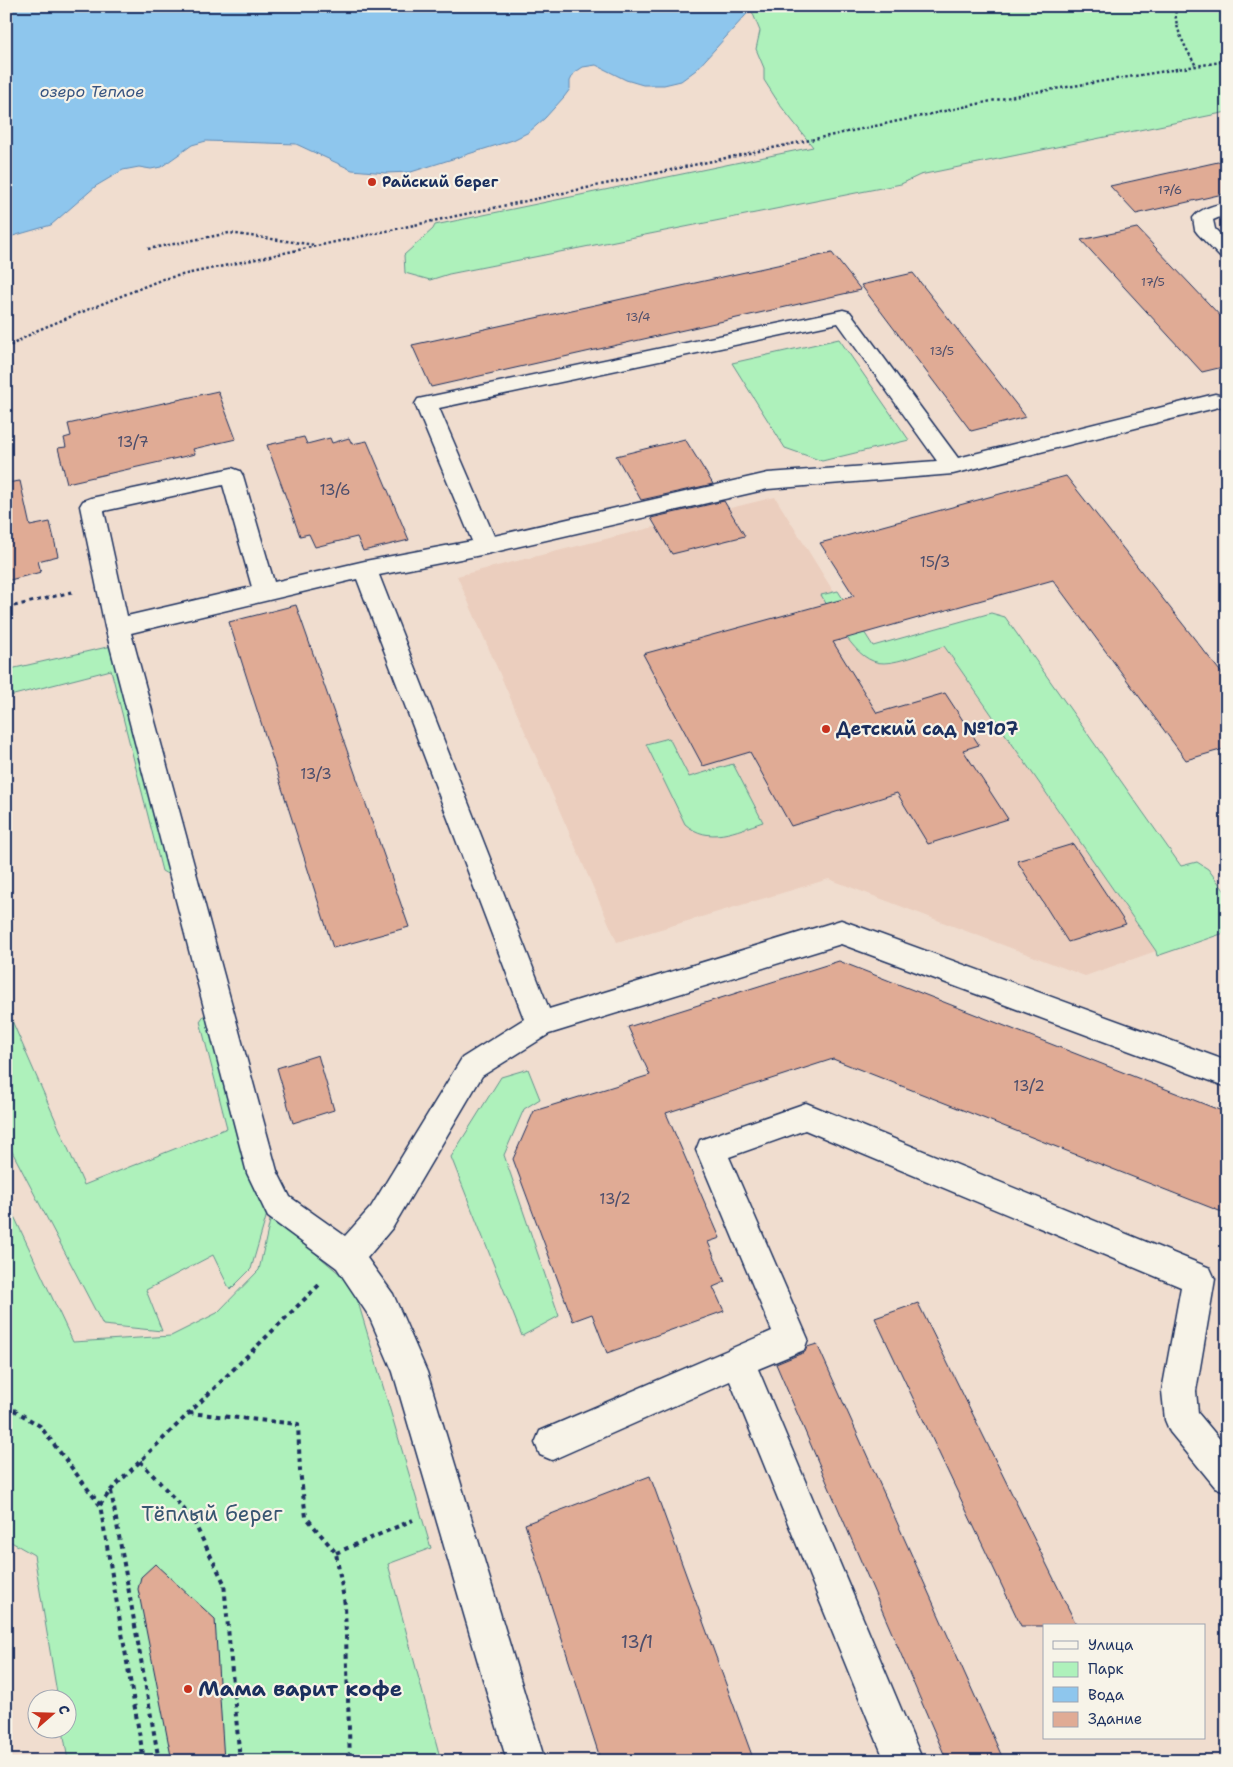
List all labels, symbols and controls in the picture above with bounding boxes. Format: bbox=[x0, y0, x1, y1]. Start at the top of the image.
water label: озеро Теплое bbox=[40, 81, 144, 102]
place label: Райский берег bbox=[382, 172, 499, 192]
marker: Райский берег bbox=[366, 176, 378, 188]
house number: 17/6 bbox=[1158, 182, 1182, 198]
house number: 17/5 bbox=[1141, 274, 1165, 290]
house number: 13/4 bbox=[626, 309, 650, 325]
house number: 13/5 bbox=[930, 343, 954, 359]
house number: 13/7 bbox=[117, 432, 149, 452]
house number: 13/6 bbox=[320, 480, 350, 500]
house number: 15/3 bbox=[920, 552, 950, 572]
place label: Детский сад №107 bbox=[836, 717, 1019, 741]
marker: Детский сад №107 bbox=[820, 723, 832, 735]
house number: 13/3 bbox=[300, 764, 332, 784]
house number: 13/2 bbox=[1013, 1076, 1045, 1096]
house number: 13/2 bbox=[599, 1189, 631, 1209]
park label: Тёплый берег bbox=[141, 1500, 283, 1528]
legend bbox=[1043, 1624, 1206, 1740]
house number: 13/1 bbox=[621, 1630, 653, 1654]
text: Улица bbox=[1088, 1635, 1134, 1655]
text: Парк bbox=[1088, 1659, 1124, 1679]
place label: Мама варит кофе bbox=[198, 1675, 402, 1703]
marker: Мама варит кофе bbox=[182, 1683, 194, 1695]
text: Вода bbox=[1088, 1685, 1125, 1705]
north arrow bbox=[28, 1690, 78, 1740]
text: С bbox=[54, 1702, 74, 1717]
text: Здание bbox=[1088, 1709, 1142, 1729]

